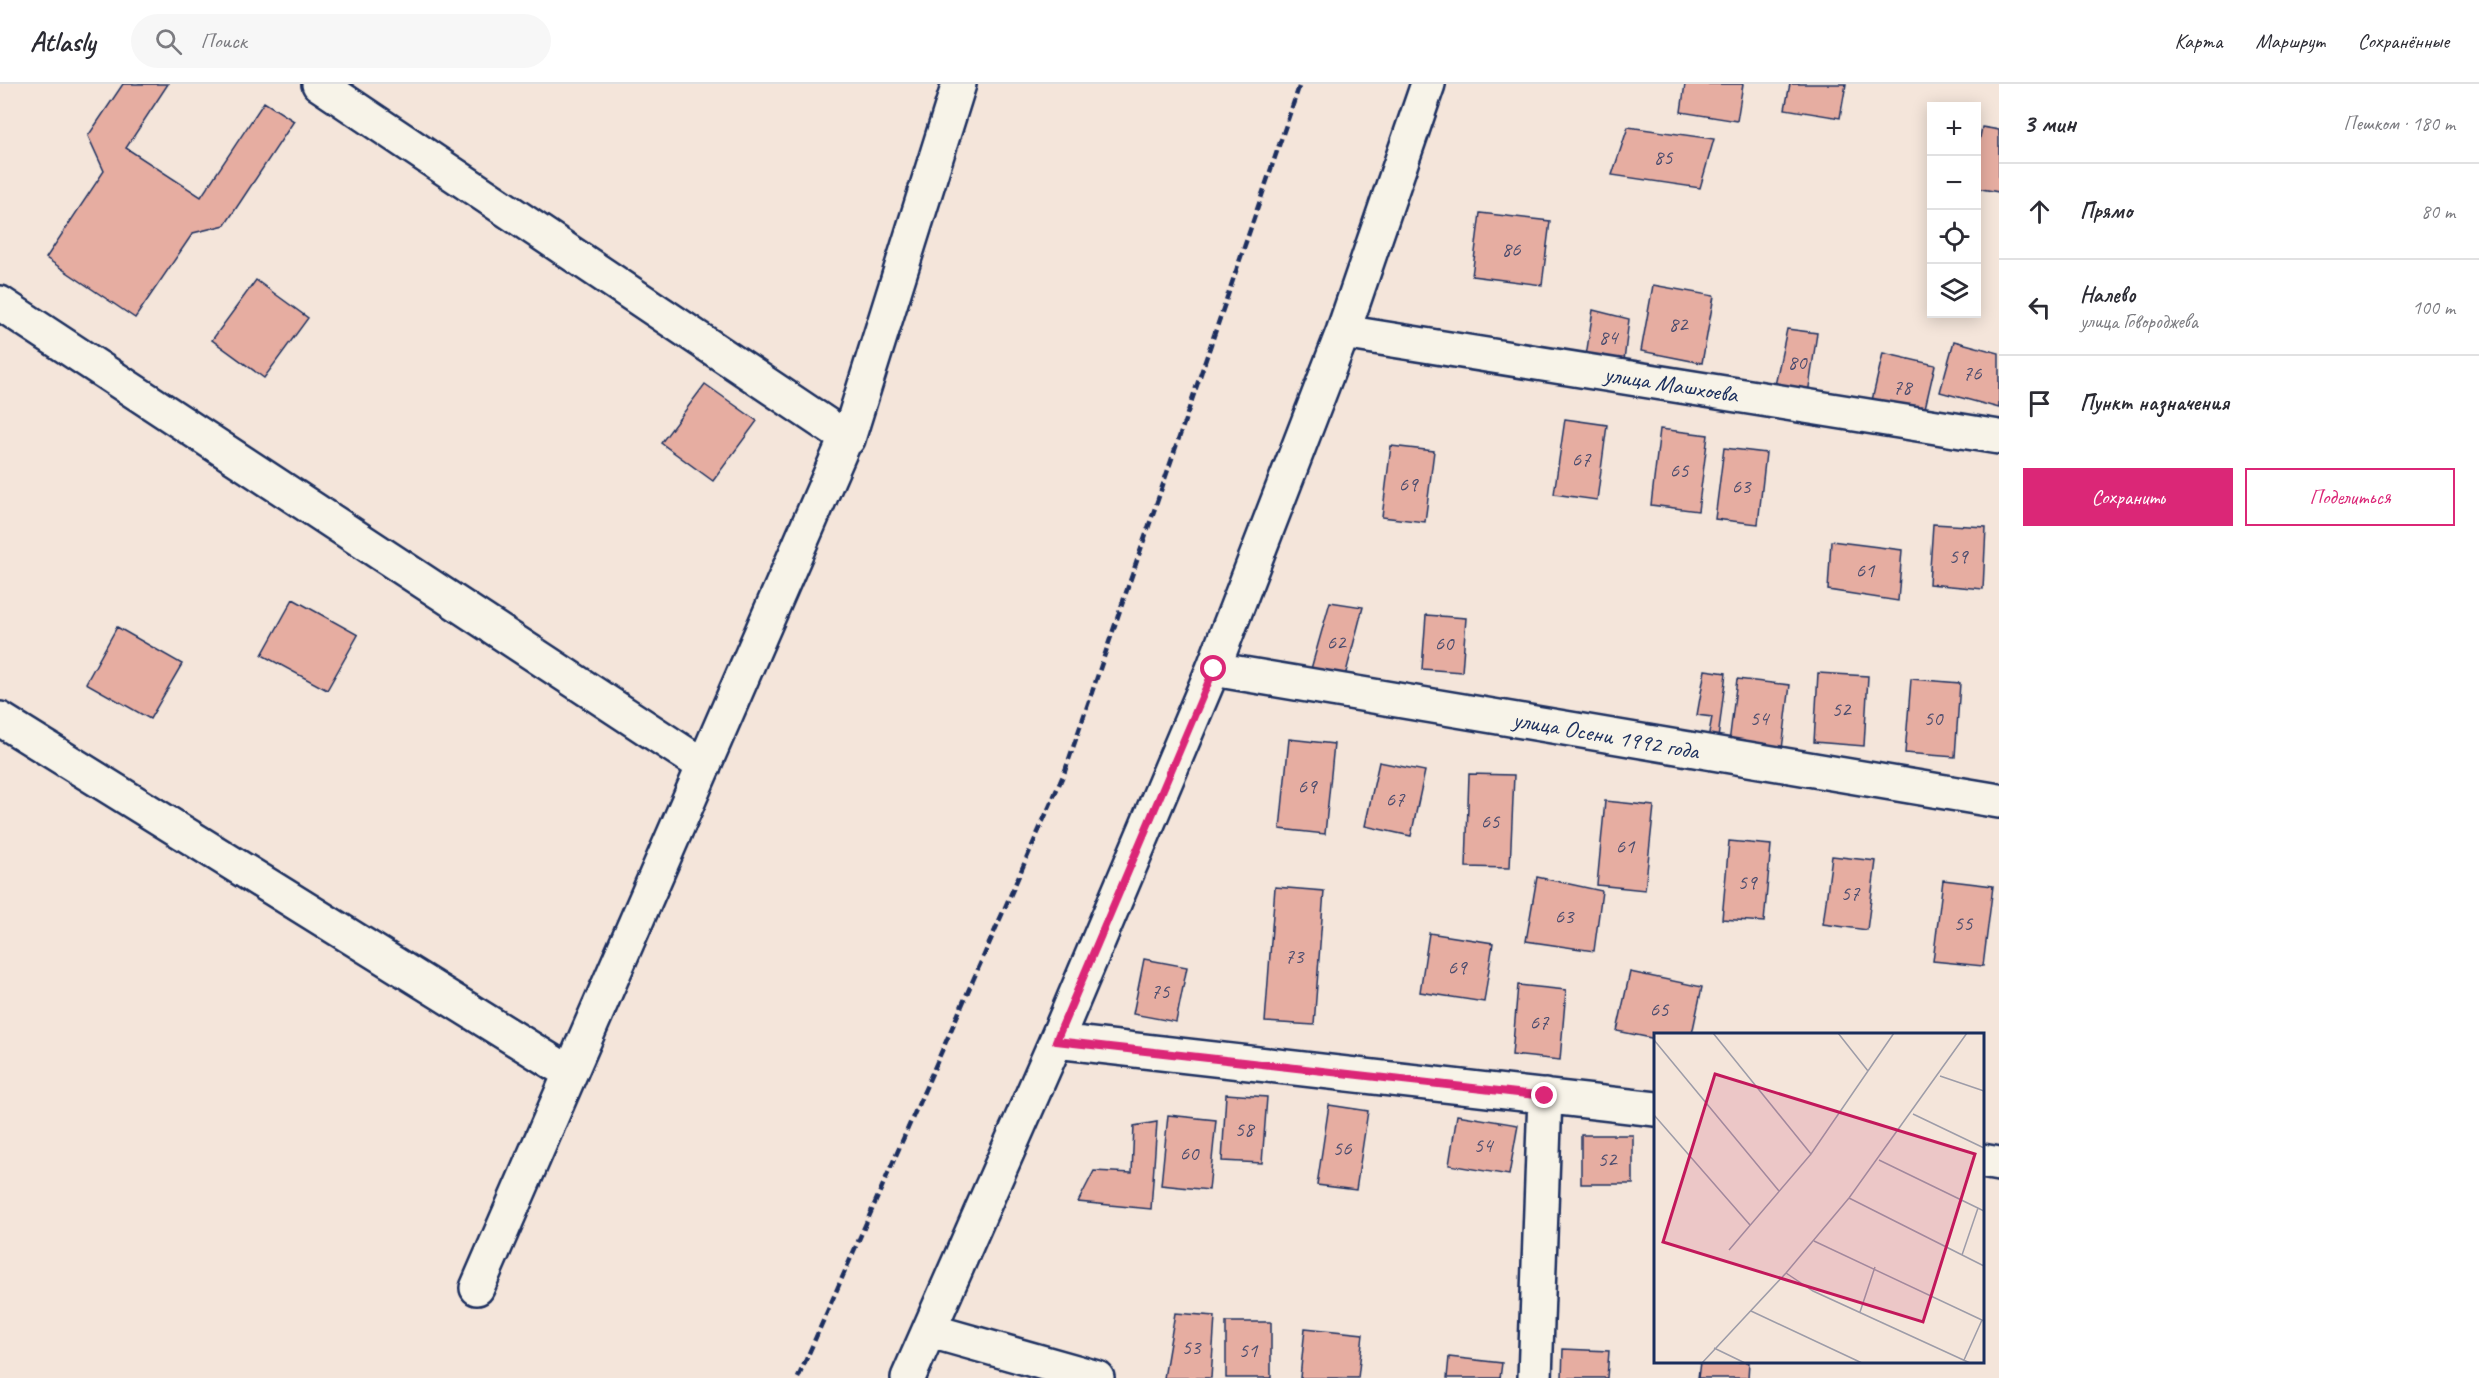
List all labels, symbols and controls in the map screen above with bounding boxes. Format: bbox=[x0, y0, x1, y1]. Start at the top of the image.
search box bbox=[131, 14, 551, 68]
text: Atlasly bbox=[30, 24, 95, 59]
icon: search bbox=[152, 25, 185, 58]
text: Поиск bbox=[200, 27, 247, 55]
text: Карта bbox=[2174, 28, 2223, 54]
text: Маршрут bbox=[2256, 28, 2325, 54]
text: Сохранённые bbox=[2358, 28, 2449, 54]
map controls bbox=[1927, 102, 1981, 318]
button: + bbox=[1927, 102, 1981, 156]
text: 3 мин bbox=[2023, 107, 2076, 140]
text: Пешком · 180 m bbox=[2343, 111, 2455, 136]
house number: 85 bbox=[1654, 144, 1674, 170]
button: − bbox=[1927, 156, 1981, 210]
icon: ahead bbox=[2023, 195, 2056, 228]
text: Прямо bbox=[2080, 197, 2132, 225]
text: 80 m bbox=[2421, 199, 2455, 224]
button: locate bbox=[1927, 210, 1981, 264]
house number: 86 bbox=[1502, 236, 1521, 262]
button: layers bbox=[1927, 264, 1981, 318]
text: Налево bbox=[2080, 281, 2136, 309]
icon: left bbox=[2023, 291, 2056, 324]
text: 100 m bbox=[2412, 295, 2455, 320]
text: улица Говороджева bbox=[2080, 309, 2198, 334]
house number: 82 bbox=[1669, 311, 1689, 337]
house number: 84 bbox=[1599, 324, 1620, 350]
house number: 80 bbox=[1788, 349, 1808, 375]
street label: улица Машхоева bbox=[1600, 358, 1741, 410]
house number: 76 bbox=[1963, 360, 1982, 386]
house number: 78 bbox=[1893, 374, 1914, 400]
icon: arrive bbox=[2023, 387, 2056, 420]
text: Пункт назначения bbox=[2080, 389, 2229, 417]
house number: 67 bbox=[1572, 446, 1592, 472]
house number: 65 bbox=[1670, 457, 1690, 483]
button: Сохранить bbox=[2023, 468, 2233, 526]
button: Поделиться bbox=[2245, 468, 2455, 526]
house number: 69 bbox=[1399, 471, 1419, 497]
house number: 63 bbox=[1732, 473, 1752, 499]
house number: 59 bbox=[1949, 543, 1969, 569]
house number: 61 bbox=[1856, 557, 1876, 583]
house number: 62 bbox=[1327, 629, 1347, 655]
house number: 60 bbox=[1435, 630, 1455, 656]
route start bbox=[1200, 655, 1226, 681]
house number: 52 bbox=[1832, 696, 1852, 722]
street label: улица Осени 1992 года bbox=[1509, 704, 1702, 766]
house number: 54 bbox=[1750, 705, 1771, 731]
house number: 50 bbox=[1924, 705, 1944, 731]
house number: 69 bbox=[1298, 773, 1318, 799]
house number: 67 bbox=[1386, 786, 1406, 812]
house number: 65 bbox=[1481, 808, 1501, 834]
house number: 61 bbox=[1616, 833, 1636, 859]
house number: 59 bbox=[1738, 869, 1758, 895]
house number: 57 bbox=[1841, 880, 1861, 906]
house number: 63 bbox=[1555, 903, 1575, 929]
house number: 55 bbox=[1954, 910, 1974, 936]
house number: 73 bbox=[1285, 943, 1305, 969]
house number: 69 bbox=[1448, 954, 1468, 980]
house number: 75 bbox=[1151, 978, 1171, 1004]
house number: 65 bbox=[1650, 996, 1670, 1022]
house number: 67 bbox=[1530, 1009, 1550, 1035]
inset map bbox=[1654, 1033, 1984, 1363]
route end bbox=[1531, 1082, 1557, 1108]
house number: 58 bbox=[1235, 1116, 1256, 1142]
house number: 54 bbox=[1474, 1132, 1495, 1158]
house number: 56 bbox=[1333, 1135, 1352, 1161]
house number: 60 bbox=[1180, 1140, 1200, 1166]
house number: 52 bbox=[1598, 1146, 1618, 1172]
house number: 53 bbox=[1182, 1334, 1202, 1360]
house number: 51 bbox=[1239, 1337, 1259, 1363]

